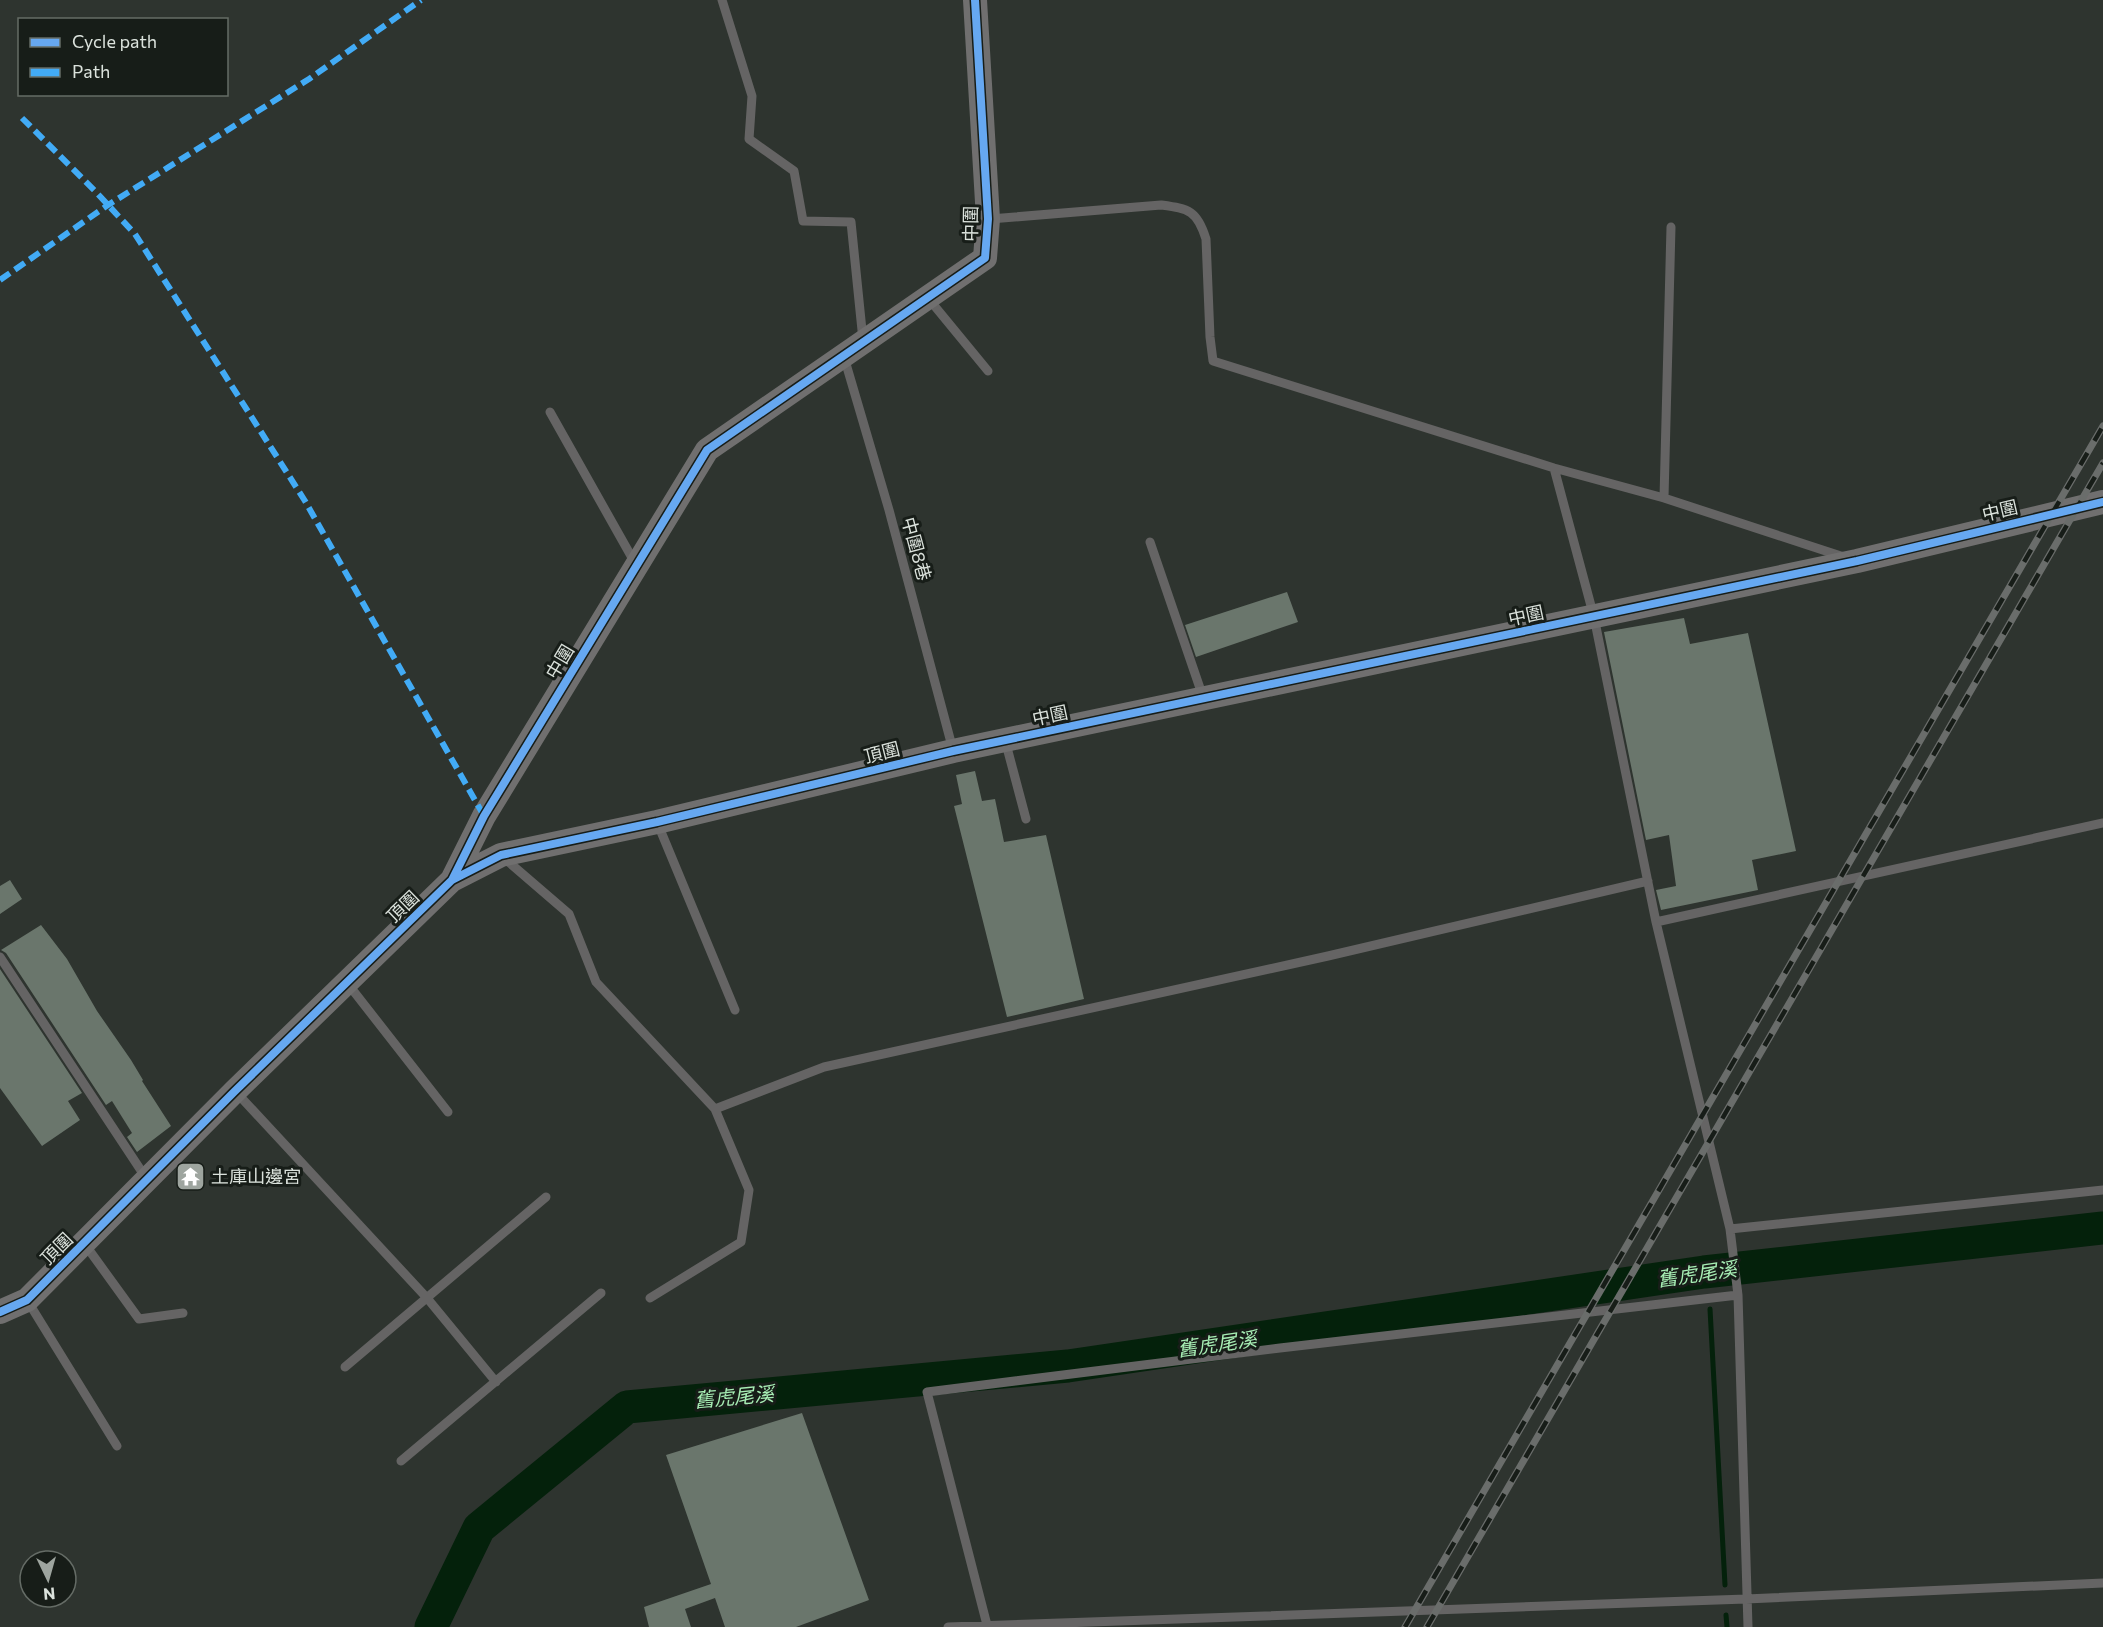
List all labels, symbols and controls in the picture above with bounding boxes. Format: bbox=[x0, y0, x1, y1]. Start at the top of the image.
legend bbox=[18, 18, 228, 96]
text: Cycle path bbox=[72, 30, 157, 52]
text: Path bbox=[72, 60, 110, 82]
street label: 中圍 bbox=[959, 206, 981, 242]
street label: 中圍 bbox=[1980, 495, 2020, 525]
street label: 中圍8巷 bbox=[898, 515, 936, 583]
street label: 中圍 bbox=[1506, 601, 1546, 630]
street label: 中圍 bbox=[540, 640, 578, 683]
street label: 中圍 bbox=[1030, 701, 1070, 730]
street label: 頂圍 bbox=[862, 737, 902, 767]
street label: 頂圍 bbox=[382, 886, 423, 927]
temple icon: 土庫山邊宮 bbox=[174, 1161, 206, 1193]
place label: 土庫山邊宮 bbox=[211, 1165, 301, 1187]
street label: 頂圍 bbox=[36, 1228, 77, 1269]
water label: 舊虎尾溪 bbox=[1656, 1255, 1741, 1290]
water label: 舊虎尾溪 bbox=[1176, 1325, 1261, 1360]
water label: 舊虎尾溪 bbox=[693, 1380, 778, 1411]
north arrow bbox=[18, 1549, 78, 1609]
text: N bbox=[43, 1584, 56, 1604]

